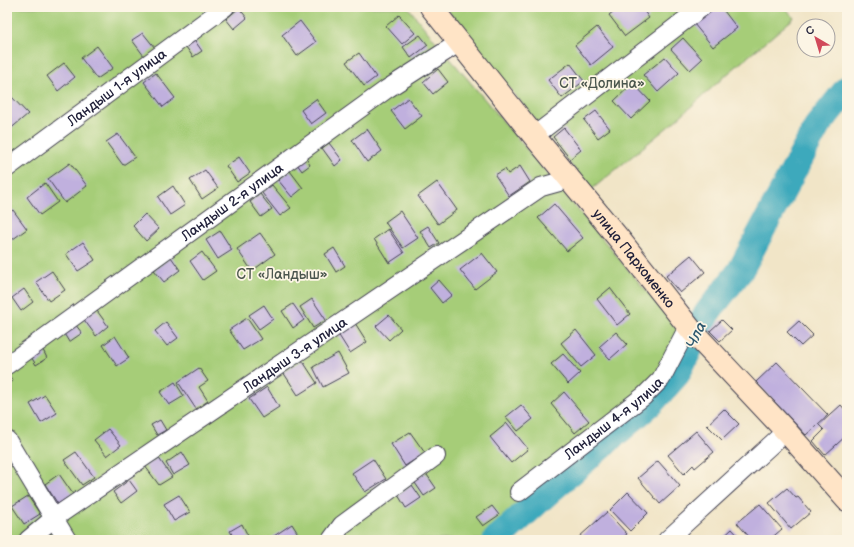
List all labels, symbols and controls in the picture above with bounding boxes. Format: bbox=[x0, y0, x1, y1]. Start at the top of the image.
north arrow bbox=[796, 18, 836, 58]
text: С bbox=[803, 23, 817, 38]
street label: Ландыш 1-я улица bbox=[63, 45, 170, 130]
park label: СТ «Долина» bbox=[559, 75, 645, 92]
street label: Ландыш 2-я улица bbox=[177, 159, 287, 245]
street label: улица Пархоменко bbox=[589, 206, 678, 311]
park label: СТ «Ландыш» bbox=[236, 266, 328, 283]
street label: Ландыш 3-я улица bbox=[239, 313, 351, 397]
water label: Чла bbox=[682, 319, 711, 352]
street label: Ландыш 4-я улица bbox=[560, 373, 668, 464]

